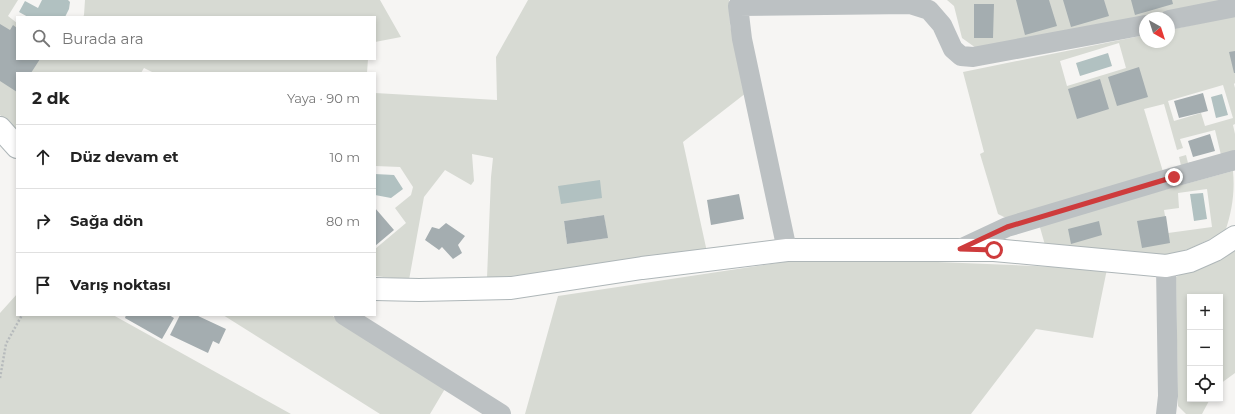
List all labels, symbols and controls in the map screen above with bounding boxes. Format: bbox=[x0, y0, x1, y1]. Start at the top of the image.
north arrow bbox=[1139, 12, 1175, 48]
search box bbox=[16, 16, 376, 60]
icon: search bbox=[30, 27, 52, 49]
text: Burada ara bbox=[62, 29, 144, 48]
text: 2 dk bbox=[32, 88, 70, 108]
text: Yaya · 90 m bbox=[287, 90, 360, 106]
icon: ahead bbox=[32, 146, 54, 168]
text: Düz devam et bbox=[70, 147, 179, 166]
text: 10 m bbox=[330, 149, 360, 165]
route end bbox=[1165, 168, 1183, 186]
icon: right bbox=[32, 210, 54, 232]
text: Sağa dön bbox=[70, 211, 143, 230]
text: 80 m bbox=[326, 213, 360, 229]
route start bbox=[985, 241, 1003, 259]
icon: arrive bbox=[32, 274, 54, 296]
text: Varış noktası bbox=[70, 275, 171, 294]
map controls bbox=[1187, 294, 1223, 402]
button: + bbox=[1187, 294, 1223, 330]
button: − bbox=[1187, 330, 1223, 366]
button: locate bbox=[1187, 366, 1223, 402]

